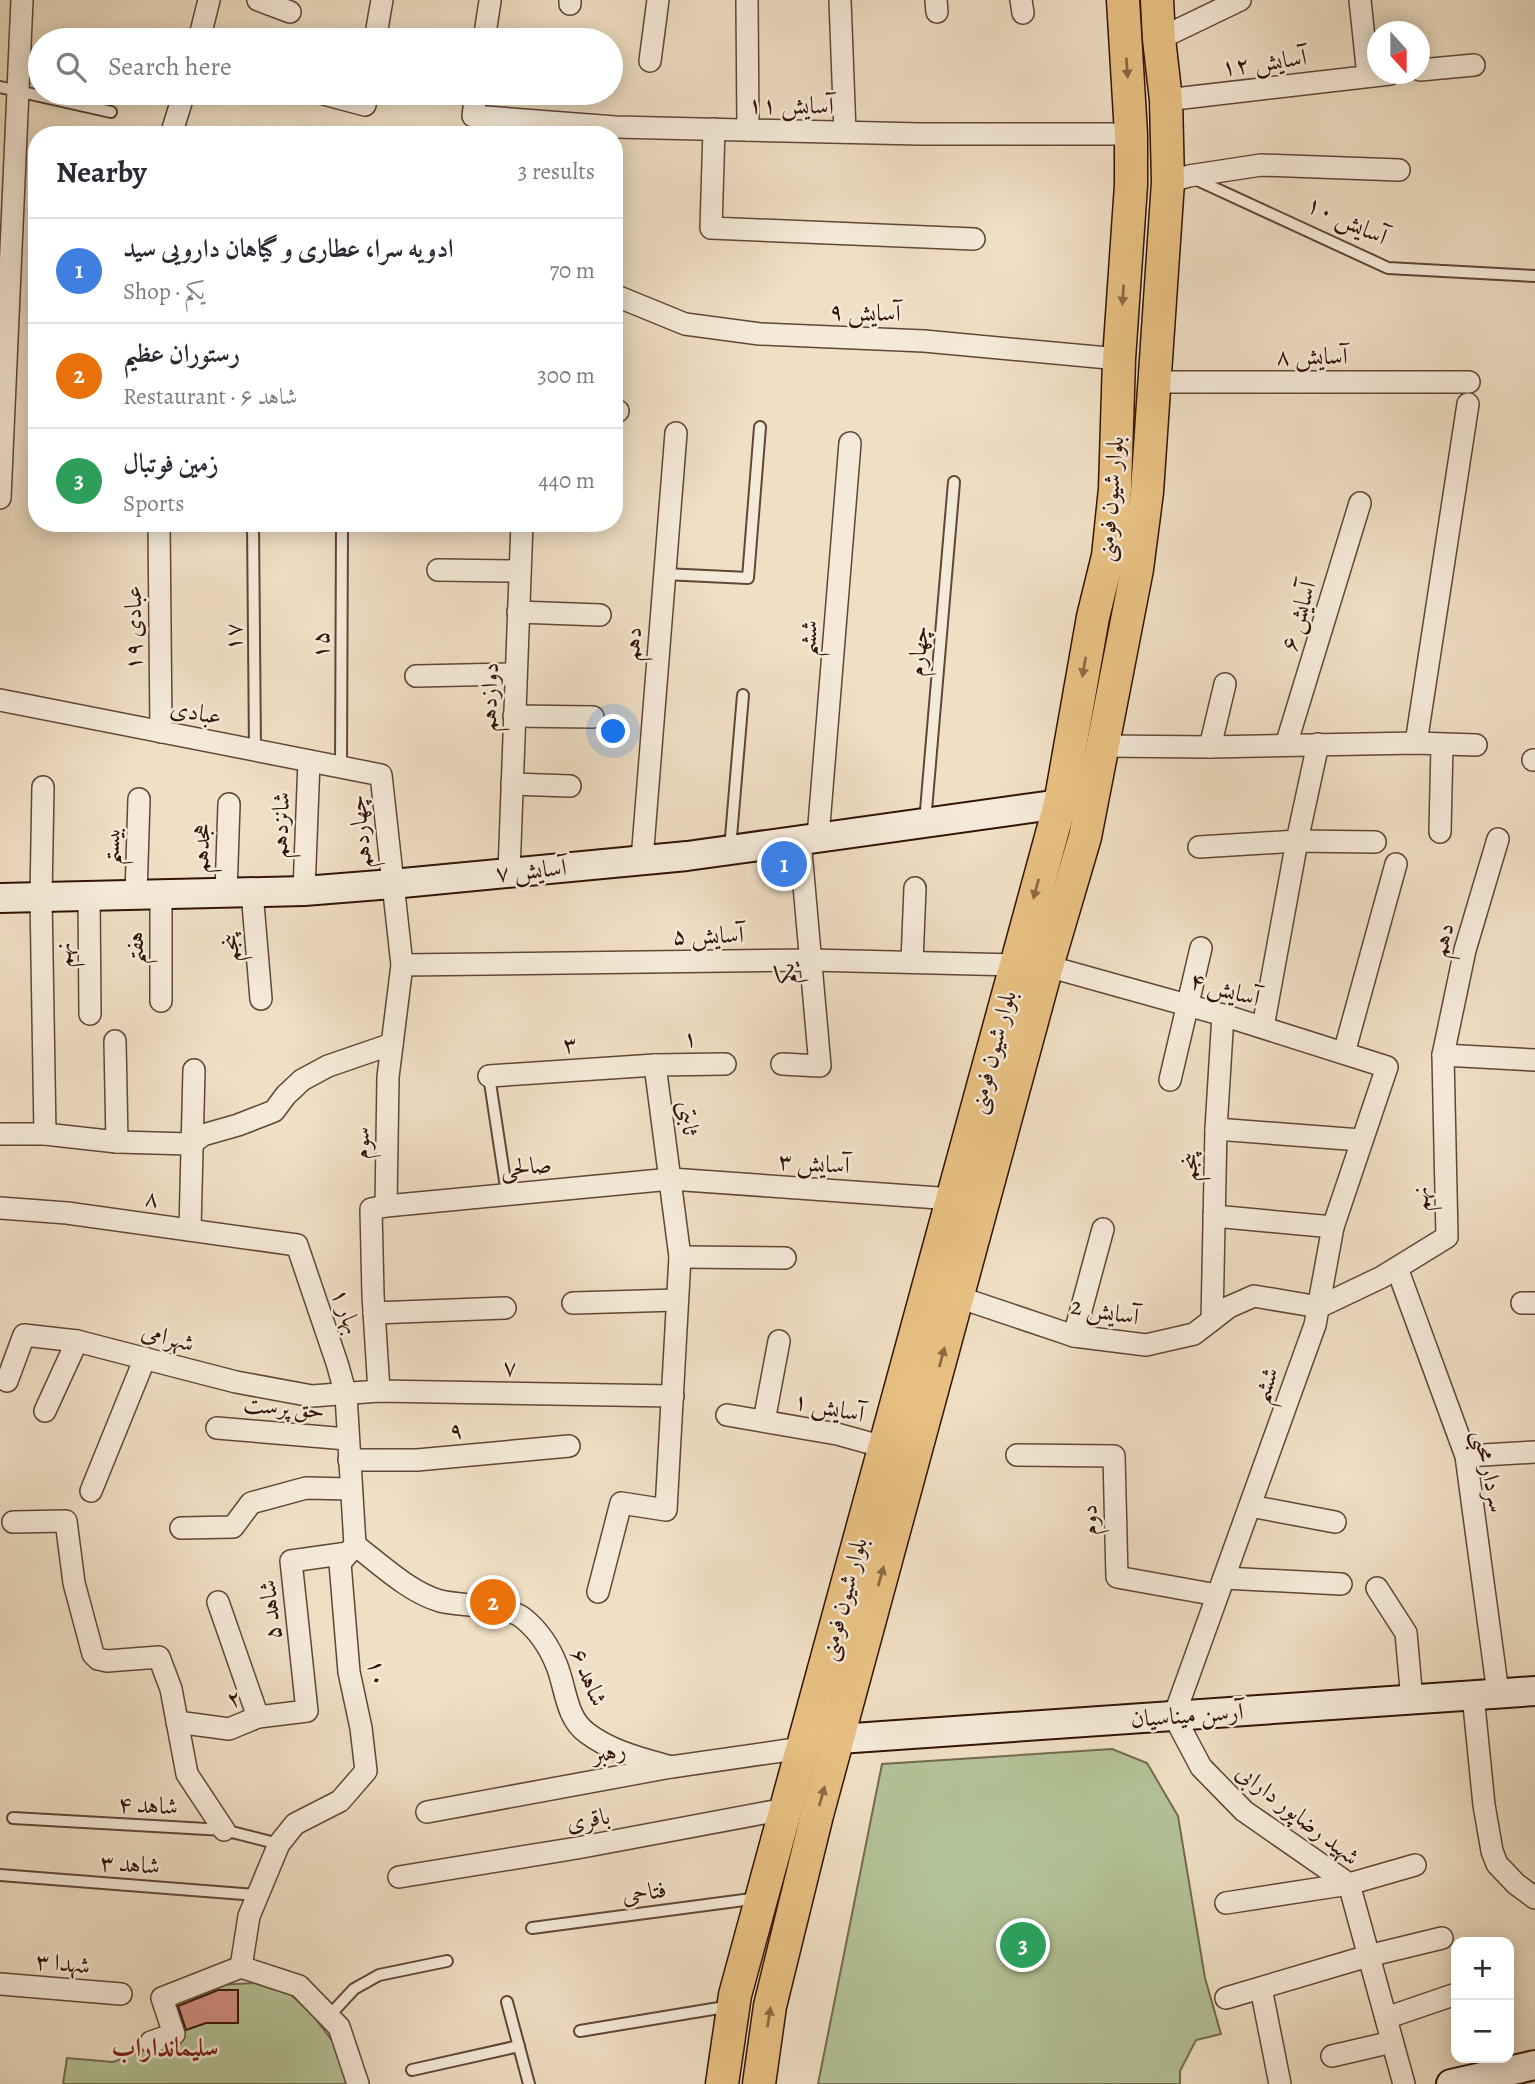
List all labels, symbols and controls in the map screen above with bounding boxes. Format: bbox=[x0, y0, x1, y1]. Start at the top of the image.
north arrow bbox=[1367, 21, 1430, 84]
search box bbox=[28, 28, 623, 105]
street label: آسایش ۱۲ bbox=[1220, 41, 1311, 83]
icon: search bbox=[52, 48, 90, 86]
text: Search here bbox=[108, 49, 232, 84]
one-way arrow bbox=[1122, 57, 1133, 79]
street label: آسایش ۱۱ bbox=[748, 88, 837, 122]
text: Nearby bbox=[56, 152, 147, 192]
text: 3 results bbox=[518, 156, 595, 187]
street label: آسایش ‍۱۰ bbox=[1301, 187, 1395, 254]
text: ادویه سرا، عطاری و گیاهان دارویی سید bbox=[123, 231, 454, 266]
text: 1 bbox=[75, 255, 83, 286]
text: 70 m bbox=[549, 255, 595, 286]
text: Shop · یکم bbox=[123, 276, 205, 307]
one-way arrow bbox=[1118, 284, 1129, 306]
street label: آسایش ۹ bbox=[829, 295, 904, 329]
text: رستوران عظیم bbox=[123, 336, 240, 371]
street label: آسایش ۸ bbox=[1276, 340, 1351, 372]
text: 2 bbox=[73, 360, 85, 391]
text: 300 m bbox=[537, 360, 595, 391]
text: Restaurant · شاهد ۶ bbox=[123, 381, 297, 412]
street label: بلوار شیون فومنی bbox=[1089, 435, 1132, 563]
text: زمین فوتبال bbox=[123, 446, 219, 481]
text: 3 bbox=[74, 465, 84, 496]
text: 440 m bbox=[538, 465, 595, 496]
text: Sports bbox=[123, 488, 184, 519]
street label: آسایش ۶ bbox=[1272, 574, 1325, 655]
street label: عبادی ۱۹ bbox=[117, 586, 149, 670]
street label: ششم bbox=[790, 619, 833, 658]
street label: ۱۷ bbox=[217, 623, 249, 651]
street label: چهارم bbox=[900, 624, 941, 678]
street label: دهم bbox=[615, 626, 655, 663]
street label: ۱۵ bbox=[304, 631, 336, 659]
one-way arrow bbox=[1078, 656, 1089, 678]
street label: دوازدهم bbox=[472, 662, 512, 732]
street label: عبادی bbox=[167, 691, 225, 733]
your location bbox=[596, 714, 630, 748]
street label: شانزدهم bbox=[263, 791, 303, 859]
street label: چهاردهم bbox=[340, 793, 386, 871]
street label: هجدهم bbox=[184, 822, 224, 874]
street label: بیستم bbox=[94, 826, 136, 866]
pin: 1 bbox=[761, 838, 807, 890]
street label: آسایش ۷ bbox=[494, 851, 571, 889]
one-way arrow bbox=[1030, 878, 1041, 900]
street label: آسایش ۵ bbox=[672, 918, 747, 952]
street label: دهم bbox=[1422, 920, 1467, 962]
street label: پنجم bbox=[213, 930, 253, 964]
street label: هفتم bbox=[119, 931, 159, 965]
street label: نهم bbox=[47, 942, 85, 968]
street label: یکم bbox=[769, 960, 809, 986]
street label: آسایش ۴ bbox=[1186, 964, 1266, 1015]
street label: بلوار شیون فومنی bbox=[960, 987, 1025, 1117]
street label: ۱ bbox=[683, 1022, 697, 1054]
street label: ۳ bbox=[562, 1028, 578, 1060]
street label: ثابتی bbox=[671, 1099, 707, 1138]
street label: سوم bbox=[345, 1126, 382, 1160]
street label: آسایش ۳ bbox=[777, 1145, 854, 1182]
street label: صالحی bbox=[499, 1148, 553, 1185]
street label: پنجم bbox=[1173, 1150, 1211, 1182]
street label: ۸ bbox=[143, 1181, 161, 1215]
street label: نهم bbox=[1404, 1186, 1442, 1212]
street label: بهار ۱ bbox=[324, 1284, 370, 1338]
street label: آسایش 2 bbox=[1068, 1289, 1144, 1333]
street label: شهرامی bbox=[138, 1315, 198, 1359]
one-way arrow bbox=[937, 1345, 948, 1367]
street label: ۷ bbox=[503, 1351, 517, 1383]
street label: ششم bbox=[1244, 1362, 1294, 1410]
street label: آسایش ۱ bbox=[791, 1384, 870, 1431]
street label: حق پرست bbox=[242, 1388, 326, 1426]
street label: ۹ bbox=[448, 1413, 464, 1447]
street label: سردار محبی bbox=[1462, 1427, 1514, 1516]
street label: دوم bbox=[1072, 1504, 1111, 1536]
street label: بلوار شیون فومنی bbox=[811, 1534, 876, 1664]
one-way arrow bbox=[877, 1565, 887, 1586]
pin: 2 bbox=[470, 1576, 516, 1628]
street label: شاهد ۵ bbox=[251, 1578, 289, 1642]
street label: شاهد ۶ bbox=[563, 1643, 615, 1711]
street label: ۱۰ bbox=[360, 1657, 396, 1689]
street label: ۲ bbox=[222, 1681, 246, 1715]
street label: آرسن میناسیان bbox=[1129, 1695, 1247, 1735]
street label: رهبر bbox=[587, 1733, 628, 1771]
street label: شهید رضاپور دارابی bbox=[1229, 1756, 1366, 1873]
one-way arrow bbox=[818, 1785, 828, 1806]
street label: شاهد ۴ bbox=[117, 1787, 179, 1823]
street label: باقری bbox=[564, 1799, 612, 1839]
street label: شاهد ۳ bbox=[99, 1846, 161, 1882]
street label: فتاحی bbox=[620, 1873, 668, 1911]
pin: 3 bbox=[1000, 1919, 1046, 1971]
map controls bbox=[1451, 1937, 1514, 2063]
button: + bbox=[1451, 1937, 1514, 2000]
street label: شهدا ۳ bbox=[34, 1945, 92, 1981]
button: − bbox=[1451, 2000, 1514, 2063]
one-way arrow bbox=[764, 2005, 775, 2027]
district label: سلیمانداراب bbox=[112, 2030, 218, 2065]

